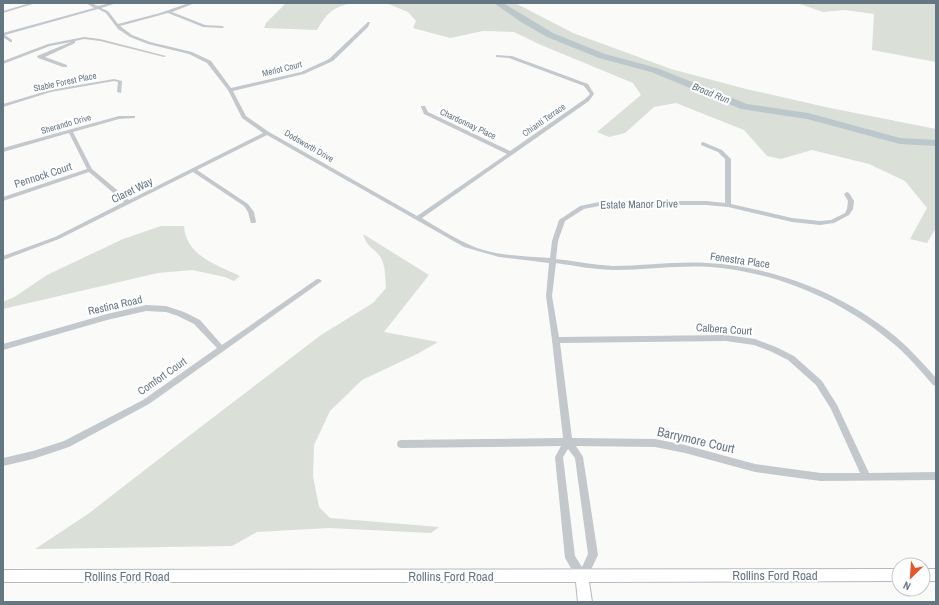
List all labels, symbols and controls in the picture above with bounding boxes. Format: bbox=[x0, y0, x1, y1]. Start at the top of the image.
street label: Merlot Court bbox=[261, 58, 303, 80]
street label: Stable Forest Place bbox=[32, 69, 98, 95]
water label: Broad Run bbox=[690, 80, 732, 107]
street label: Chianti Terrace bbox=[520, 101, 568, 139]
street label: Chardonnay Place bbox=[438, 106, 498, 142]
street label: Sherando Drive bbox=[40, 111, 92, 137]
street label: Dodsworth Drive bbox=[282, 127, 336, 165]
street label: Pennock Court bbox=[12, 159, 74, 191]
street label: Claret Way bbox=[109, 174, 155, 206]
street label: Estate Manor Drive bbox=[600, 196, 678, 212]
street label: Fenestra Place bbox=[709, 249, 771, 271]
street label: Restina Road bbox=[87, 292, 143, 318]
street label: Calbera Court bbox=[696, 320, 753, 338]
street label: Comfort Court bbox=[135, 354, 190, 398]
street label: Barrymore Court bbox=[656, 423, 736, 457]
north arrow bbox=[891, 557, 931, 597]
street label: Rollins Ford Road bbox=[732, 567, 818, 584]
street label: Rollins Ford Road bbox=[84, 568, 170, 585]
street label: Rollins Ford Road bbox=[408, 568, 494, 585]
text: N bbox=[901, 578, 913, 594]

